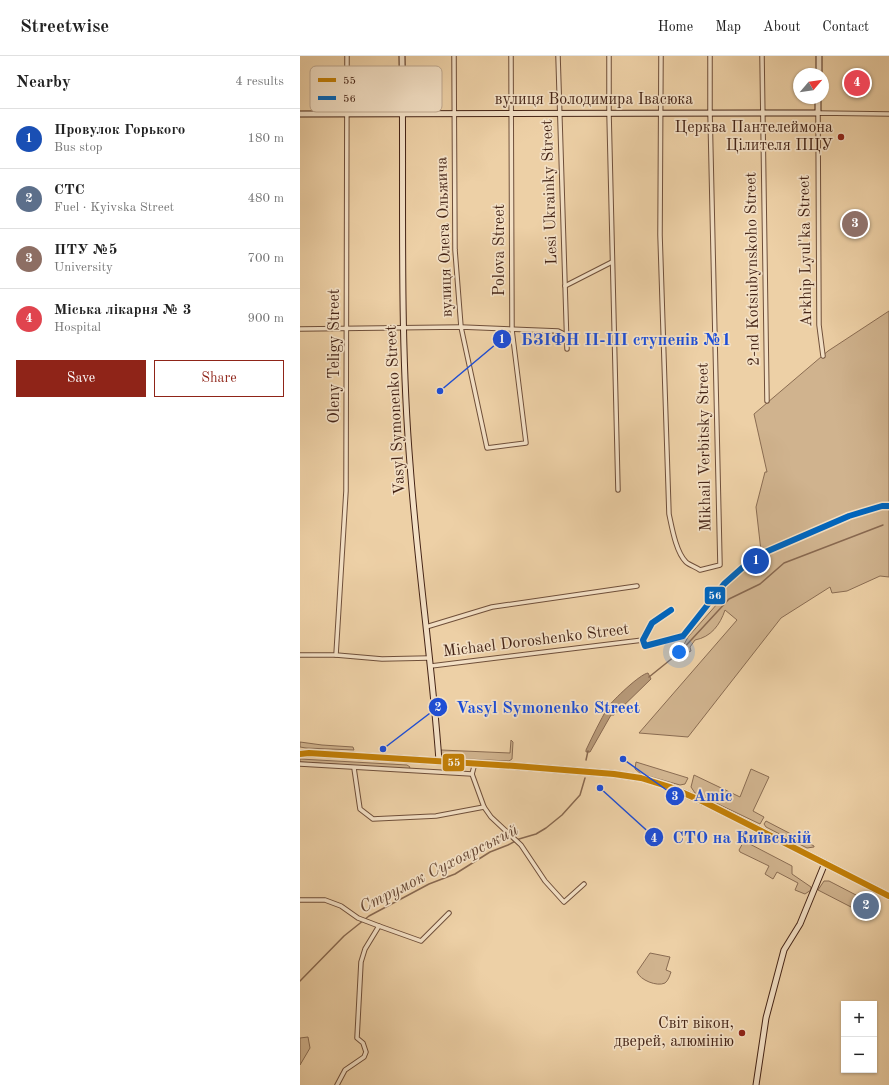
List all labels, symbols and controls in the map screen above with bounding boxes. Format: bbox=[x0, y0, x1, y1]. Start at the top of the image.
text: Streetwise bbox=[20, 18, 109, 37]
text: Home bbox=[658, 20, 693, 34]
text: Map bbox=[715, 20, 741, 34]
text: About bbox=[763, 20, 800, 34]
text: Contact bbox=[822, 20, 869, 34]
legend bbox=[310, 66, 442, 112]
north arrow bbox=[793, 68, 829, 104]
pin: 4 bbox=[844, 68, 870, 98]
text: Nearby bbox=[16, 74, 71, 91]
text: 4 results bbox=[235, 75, 284, 88]
text: 55 bbox=[343, 76, 356, 87]
street label: вулиця Володимира Івасюка bbox=[495, 92, 693, 108]
text: 56 bbox=[343, 94, 356, 105]
street label: Lesi Ukrainky Street bbox=[539, 119, 561, 265]
place label: Церква Пантелеймона Цілителя ПЦУ bbox=[674, 120, 833, 154]
text: Провулок Горького bbox=[54, 123, 185, 138]
text: 1 bbox=[25, 132, 33, 145]
text: 180 m bbox=[247, 132, 284, 145]
marker: Церква Пантелеймона Цілителя ПЦУ bbox=[836, 132, 846, 142]
text: Bus stop bbox=[54, 141, 103, 154]
street label: вулиця Олега Ольжича bbox=[434, 156, 456, 318]
street label: 2-nd Kotsiubynskoho Street bbox=[743, 171, 763, 366]
street label: Arkhip Lyul'ka Street bbox=[797, 175, 815, 327]
text: СТС bbox=[54, 183, 85, 198]
text: 2 bbox=[25, 192, 33, 205]
text: 480 m bbox=[247, 192, 284, 205]
text: Fuel · Kyivska Street bbox=[54, 201, 174, 214]
street label: Polova Street bbox=[492, 203, 508, 296]
pin: 3 bbox=[842, 209, 868, 239]
text: ПТУ №5 bbox=[54, 243, 117, 258]
text: 3 bbox=[25, 252, 33, 265]
text: 700 m bbox=[247, 252, 284, 265]
text: University bbox=[54, 261, 113, 274]
street label: Oleny Teligy Street bbox=[327, 288, 343, 423]
text: Міська лікарня № 3 bbox=[54, 303, 191, 318]
text: 4 bbox=[25, 312, 33, 325]
text: 900 m bbox=[247, 312, 284, 325]
text: Hospital bbox=[54, 321, 101, 334]
street label: Vasyl Symonenko Street bbox=[384, 324, 408, 495]
callout: БЗІФН ІІ-ІІІ ступенів №1 bbox=[492, 325, 739, 354]
text: БЗІФН ІІ-ІІІ ступенів №1 bbox=[521, 332, 731, 349]
text: 1 bbox=[499, 334, 505, 346]
button: Save bbox=[16, 360, 146, 397]
button: Share bbox=[154, 360, 284, 397]
street label: Mikhail Verbitsky Street bbox=[696, 362, 714, 532]
pin: 1 bbox=[743, 546, 769, 576]
line badge: 56 bbox=[704, 586, 726, 605]
text: 56 bbox=[709, 591, 721, 602]
street label: Michael Doroshenko Street bbox=[442, 622, 630, 660]
your location bbox=[669, 642, 689, 662]
callout: Vasyl Symonenko Street bbox=[428, 692, 648, 721]
text: Vasyl Symonenko Street bbox=[456, 700, 640, 717]
text: 2 bbox=[435, 702, 442, 714]
line badge: 55 bbox=[442, 753, 465, 772]
text: 55 bbox=[448, 758, 460, 769]
callout: Amic bbox=[665, 781, 740, 810]
text: Amic bbox=[693, 788, 733, 805]
text: 3 bbox=[672, 791, 679, 803]
water label: Струмок Сухоярський bbox=[357, 821, 521, 917]
callout: СТО на Київській bbox=[644, 823, 819, 852]
text: СТО на Київській bbox=[673, 830, 812, 847]
text: 4 bbox=[651, 833, 658, 845]
pin: 2 bbox=[853, 891, 879, 921]
map controls bbox=[841, 1001, 877, 1073]
button: + bbox=[841, 1001, 877, 1037]
place label: Світ вікон, дверей, алюмінію bbox=[614, 1016, 734, 1050]
marker: Світ вікон, дверей, алюмінію bbox=[737, 1028, 747, 1038]
button: − bbox=[841, 1037, 877, 1073]

